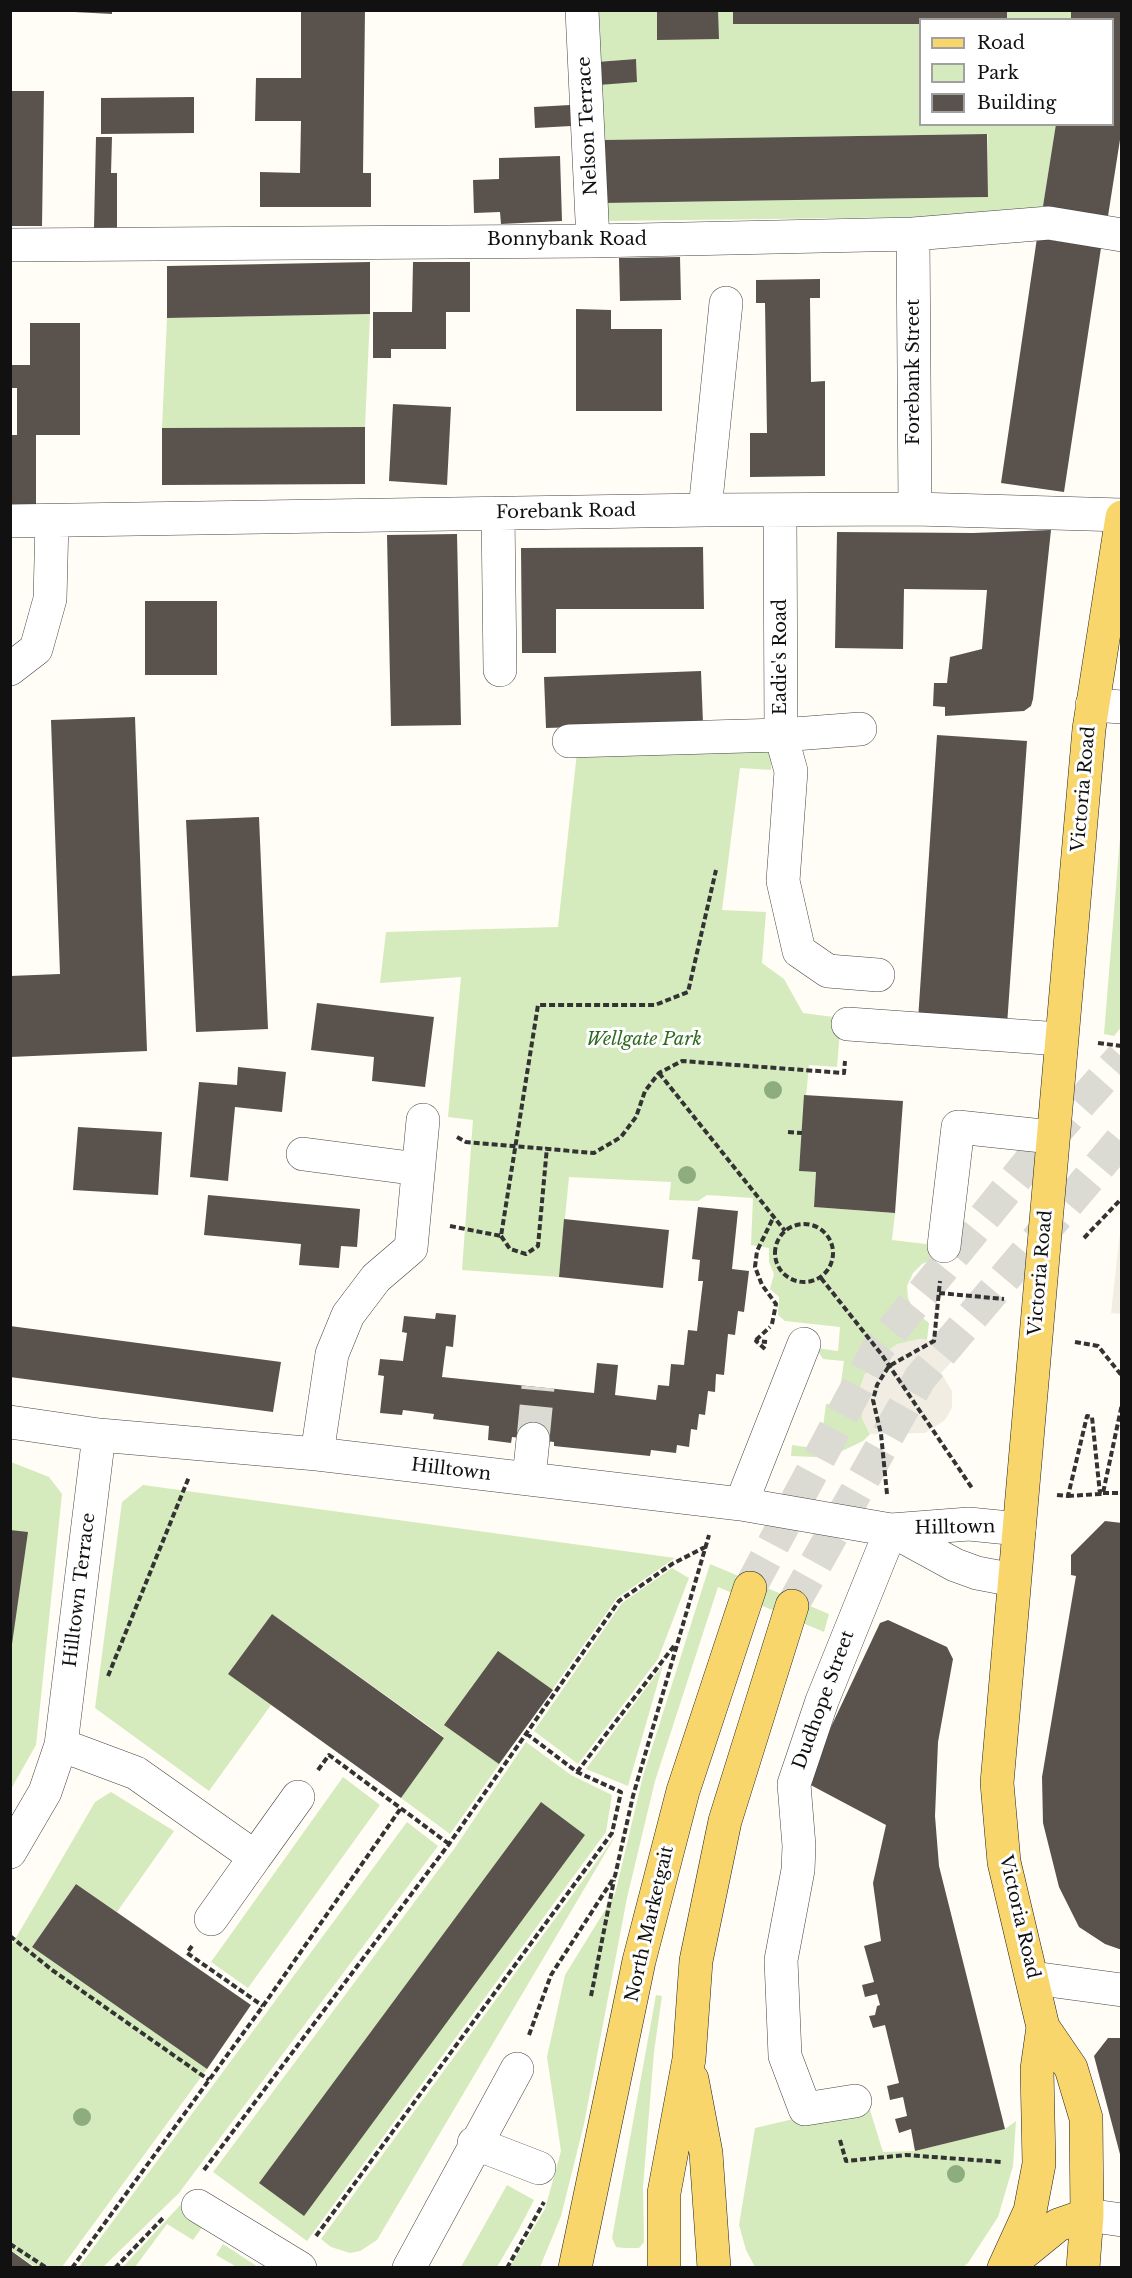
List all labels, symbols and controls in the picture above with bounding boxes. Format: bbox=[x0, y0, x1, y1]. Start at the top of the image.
legend bbox=[919, 18, 1114, 126]
text: Road bbox=[977, 32, 1025, 54]
street label: Nelson Terrace bbox=[574, 56, 602, 196]
text: Park bbox=[977, 62, 1019, 84]
text: Building bbox=[977, 92, 1056, 114]
street label: Bonnybank Road bbox=[487, 229, 647, 251]
street label: Forebank Street bbox=[903, 299, 925, 445]
street label: Forebank Road bbox=[496, 500, 636, 524]
street label: Eadie's Road bbox=[770, 599, 792, 715]
street label: Victoria Road bbox=[1068, 725, 1100, 853]
park label: Wellgate Park bbox=[586, 1029, 702, 1051]
street label: Victoria Road bbox=[1025, 1209, 1057, 1337]
street label: Hilltown bbox=[410, 1454, 492, 1486]
street label: Hilltown Terrace bbox=[60, 1511, 100, 1669]
street label: Hilltown bbox=[915, 1516, 995, 1540]
street label: Dudhope Street bbox=[789, 1628, 859, 1772]
street label: North Marketgait bbox=[622, 1844, 678, 2004]
street label: Victoria Road bbox=[994, 1853, 1044, 1981]

